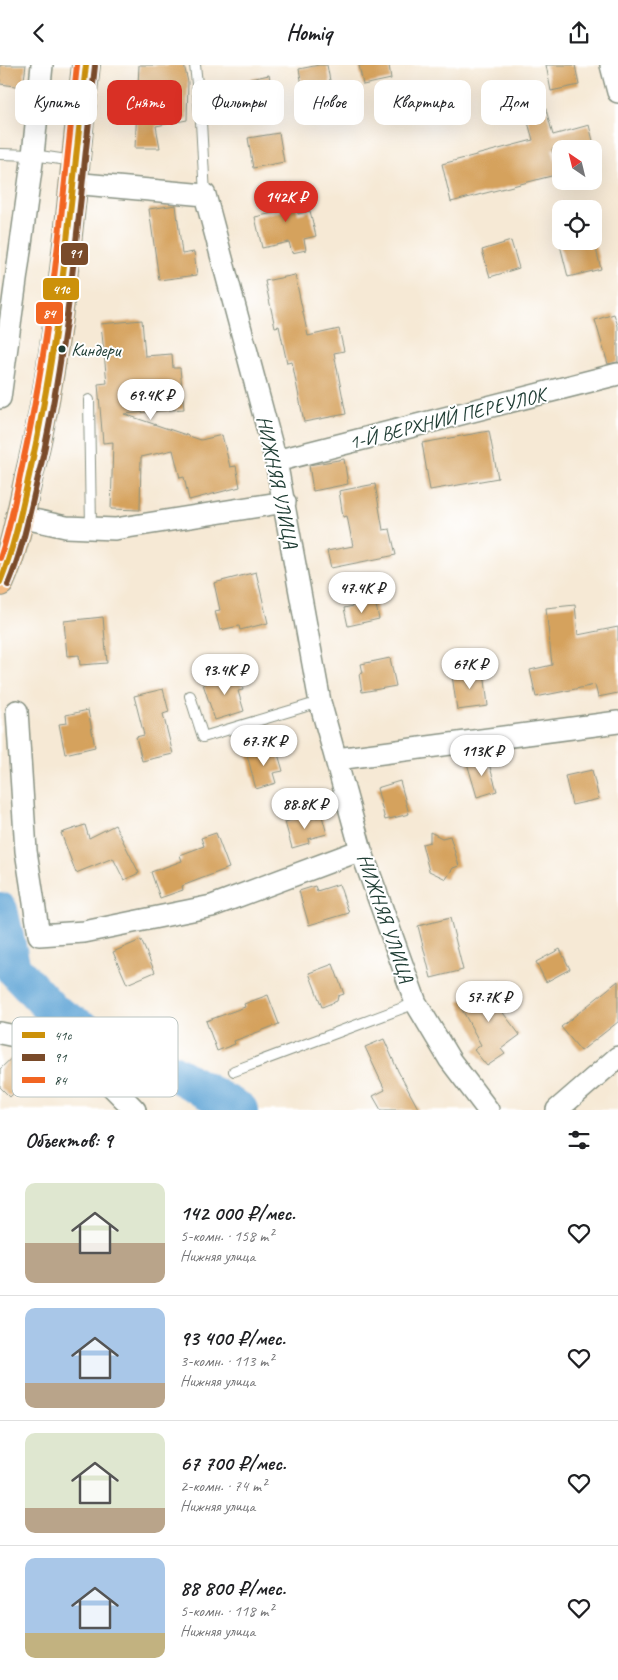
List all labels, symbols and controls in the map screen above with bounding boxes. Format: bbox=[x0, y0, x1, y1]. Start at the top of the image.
icon: back bbox=[25, 19, 53, 47]
text: Homiq bbox=[286, 19, 332, 47]
icon: share bbox=[565, 19, 593, 47]
chip: Купить bbox=[15, 80, 97, 125]
chip: Снять bbox=[107, 80, 182, 125]
chip: Фильтры bbox=[192, 80, 284, 125]
chip: Новое bbox=[294, 80, 364, 125]
chip: Квартира bbox=[374, 80, 471, 125]
chip: Дом bbox=[481, 80, 546, 125]
north arrow bbox=[552, 140, 602, 190]
map controls bbox=[552, 140, 602, 250]
pin: 142K ₽ bbox=[245, 181, 327, 223]
text: 142K ₽ bbox=[265, 187, 307, 207]
button: locate bbox=[552, 200, 602, 250]
line badge: 91 bbox=[60, 242, 89, 266]
text: 91 bbox=[69, 245, 83, 262]
line badge: 41с bbox=[42, 277, 80, 301]
text: 41с bbox=[52, 281, 71, 298]
line badge: 84 bbox=[35, 301, 64, 325]
text: 84 bbox=[43, 305, 57, 322]
place label: Киндери bbox=[71, 338, 123, 362]
marker: Киндери bbox=[57, 344, 67, 354]
pin: 69.4K ₽ bbox=[105, 379, 197, 421]
street label: 1-Й ВЕРХНИЙ ПЕРЕУЛОК bbox=[346, 381, 552, 455]
text: 69.4K ₽ bbox=[128, 385, 174, 405]
street label: НИЖНЯЯ УЛИЦА bbox=[251, 414, 304, 552]
pin: 47.4K ₽ bbox=[316, 571, 408, 614]
text: 47.4K ₽ bbox=[340, 578, 384, 598]
pin: 67K ₽ bbox=[435, 647, 505, 690]
pin: 93.4K ₽ bbox=[179, 653, 271, 696]
text: 67K ₽ bbox=[453, 654, 487, 674]
text: 93.4K ₽ bbox=[203, 660, 247, 680]
pin: 67.7K ₽ bbox=[218, 725, 310, 767]
text: 67.7K ₽ bbox=[241, 731, 287, 751]
pin: 113K ₽ bbox=[441, 735, 523, 777]
text: 113K ₽ bbox=[461, 741, 503, 761]
pin: 88.8K ₽ bbox=[259, 787, 351, 830]
text: 88.8K ₽ bbox=[282, 794, 328, 814]
street label: НИЖНЯЯ УЛИЦА bbox=[352, 850, 420, 987]
pin: 57.7K ₽ bbox=[443, 981, 535, 1023]
text: 57.7K ₽ bbox=[467, 987, 511, 1007]
legend bbox=[12, 1017, 178, 1097]
text: 41с bbox=[54, 1027, 73, 1044]
text: 91 bbox=[54, 1049, 67, 1066]
text: 84 bbox=[54, 1072, 68, 1089]
icon: filters bbox=[565, 1126, 593, 1154]
text: Объектов: 9 bbox=[25, 1127, 113, 1153]
text: 142 000 ₽/мес. bbox=[180, 1200, 295, 1226]
icon: home bbox=[65, 1203, 125, 1263]
icon: heart bbox=[565, 1219, 593, 1247]
text: 5-комн. · 158 m² bbox=[180, 1226, 273, 1246]
text: Нижняя улица bbox=[180, 1246, 255, 1266]
text: 93 400 ₽/мес. bbox=[180, 1325, 285, 1351]
icon: home bbox=[65, 1328, 125, 1388]
icon: heart bbox=[565, 1344, 593, 1372]
text: 3-комн. · 113 m² bbox=[180, 1351, 273, 1371]
text: Нижняя улица bbox=[180, 1371, 255, 1391]
text: 67 700 ₽/мес. bbox=[180, 1450, 286, 1476]
icon: home bbox=[65, 1453, 125, 1513]
icon: heart bbox=[565, 1469, 593, 1497]
text: 2-комн. · 74 m² bbox=[180, 1476, 266, 1496]
text: Нижняя улица bbox=[180, 1496, 255, 1516]
text: 88 800 ₽/мес. bbox=[180, 1575, 286, 1601]
icon: home bbox=[65, 1578, 125, 1638]
icon: heart bbox=[565, 1594, 593, 1622]
text: 5-комн. · 118 m² bbox=[180, 1601, 273, 1621]
text: Нижняя улица bbox=[180, 1621, 255, 1641]

